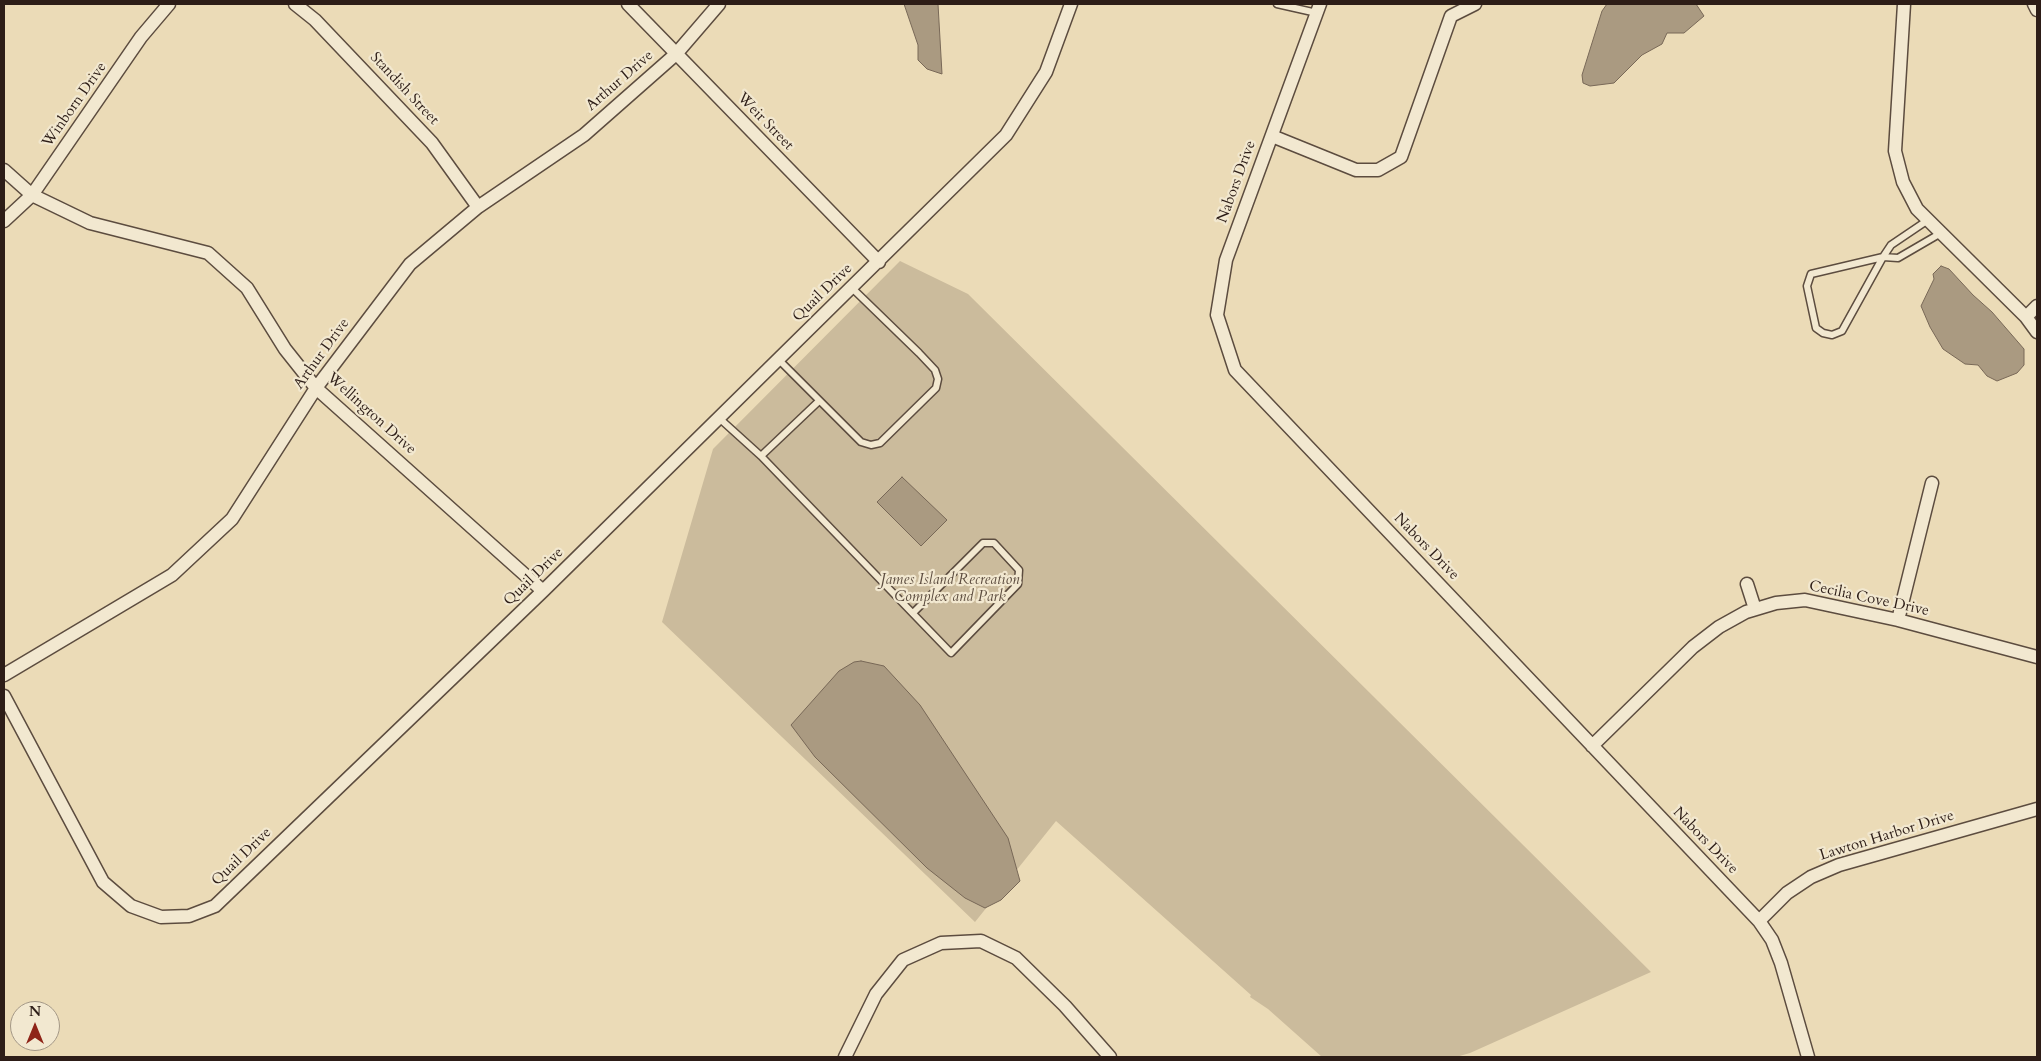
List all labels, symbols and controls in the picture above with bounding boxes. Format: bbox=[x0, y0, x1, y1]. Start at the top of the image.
street label: Arthur Drive bbox=[583, 47, 657, 115]
street label: Standish Street bbox=[366, 49, 442, 129]
street label: Winborn Drive bbox=[39, 59, 111, 151]
street label: Weir Street bbox=[733, 89, 797, 155]
street label: Nabors Drive bbox=[1214, 138, 1260, 226]
street label: Quail Drive bbox=[789, 260, 857, 326]
street label: Arthur Drive bbox=[290, 315, 354, 393]
street label: Wellington Drive bbox=[323, 369, 419, 459]
street label: Nabors Drive bbox=[1390, 510, 1462, 584]
street label: Quail Drive bbox=[500, 544, 568, 610]
park label: James Island Recreation Complex and Park bbox=[880, 572, 1020, 607]
street label: Cecilia Cove Drive bbox=[1807, 577, 1931, 621]
street label: Nabors Drive bbox=[1669, 804, 1741, 878]
street label: Lawton Harbor Drive bbox=[1818, 807, 1956, 865]
street label: Quail Drive bbox=[208, 824, 276, 890]
north arrow bbox=[10, 1001, 60, 1051]
text: N bbox=[29, 1002, 41, 1021]

